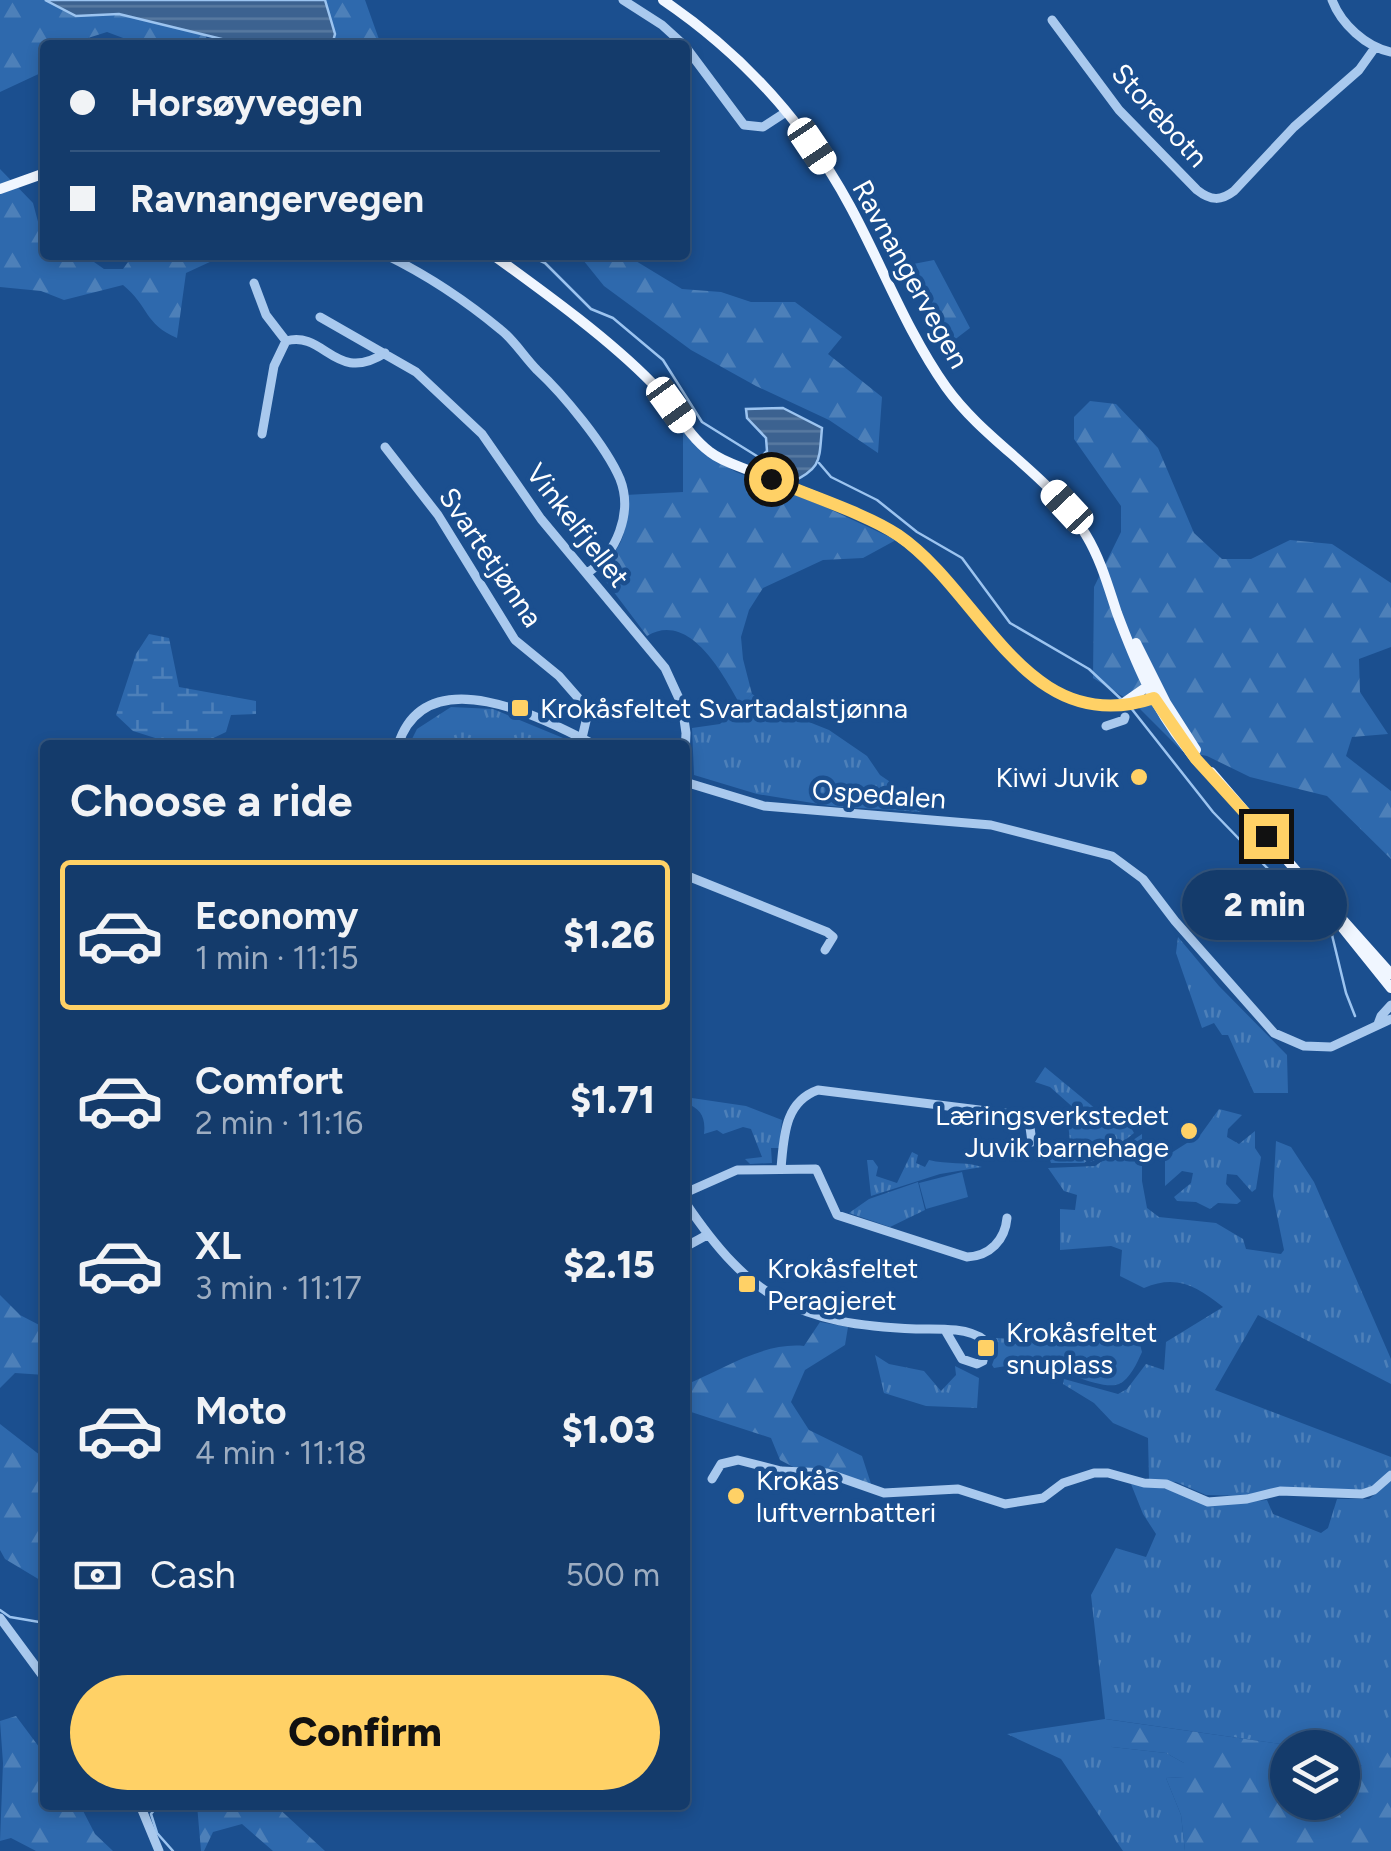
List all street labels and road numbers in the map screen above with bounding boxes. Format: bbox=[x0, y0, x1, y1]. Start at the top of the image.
street label: Storebotn bbox=[1105, 56, 1215, 174]
street label: Ravnangervegen bbox=[845, 174, 977, 374]
street label: Vinkelfjellet bbox=[519, 456, 637, 594]
street label: Svartetjønna bbox=[432, 481, 550, 633]
street label: Ospedalen bbox=[811, 772, 947, 816]

